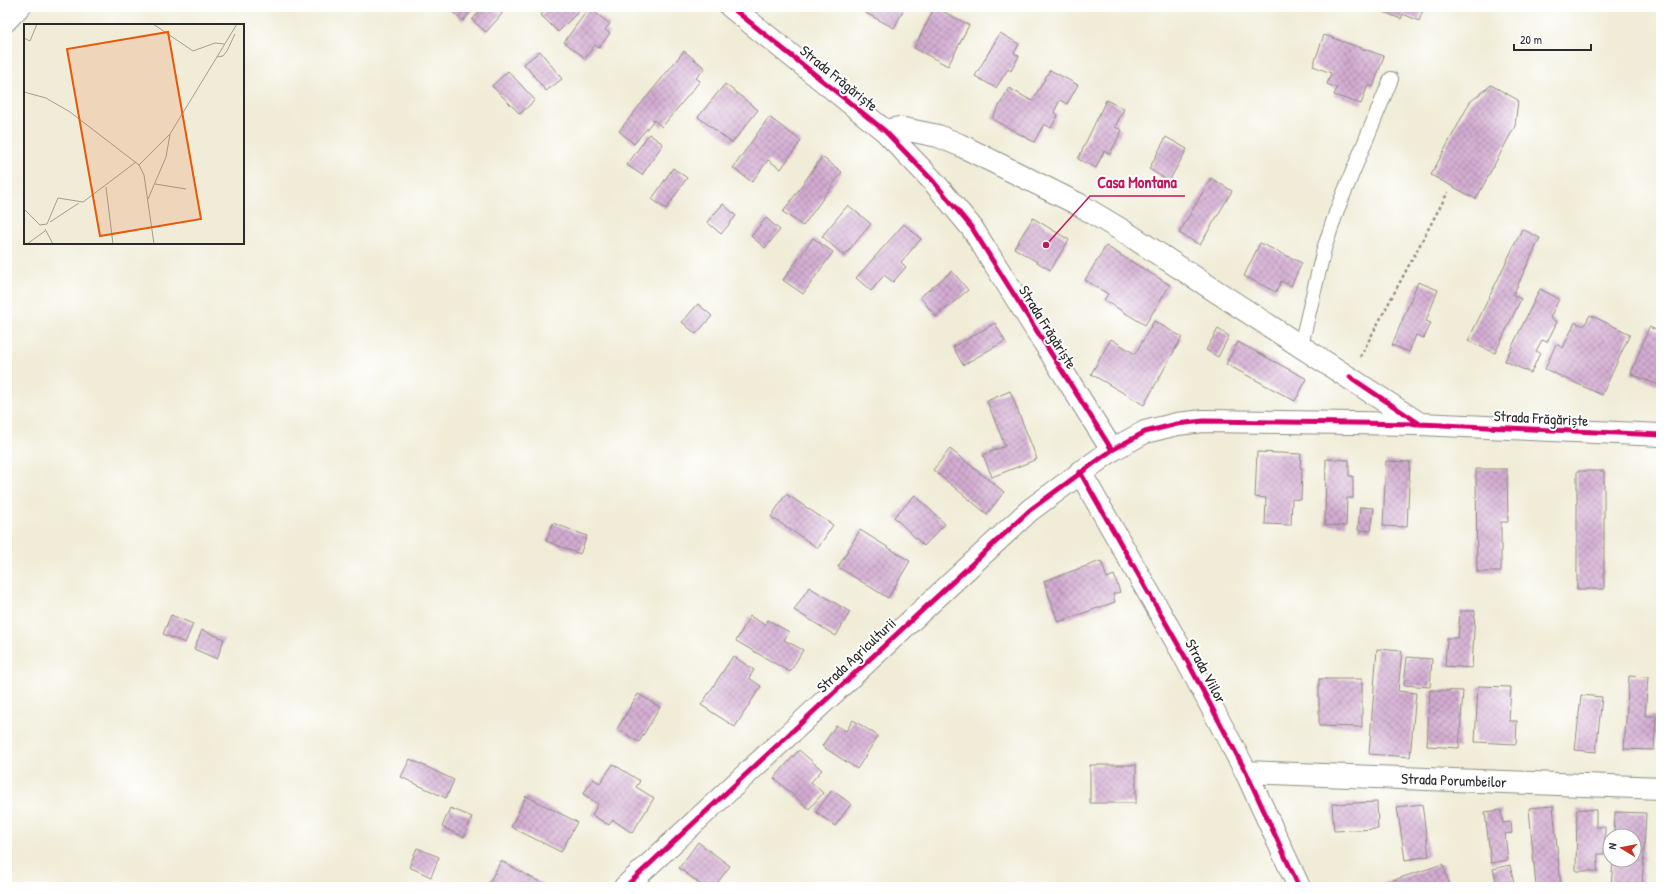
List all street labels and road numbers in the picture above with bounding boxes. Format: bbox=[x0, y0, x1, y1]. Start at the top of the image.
street label: Strada Frăgăriște bbox=[796, 40, 882, 116]
street label: Strada Frăgăriște bbox=[1014, 281, 1082, 373]
street label: Strada Frăgăriște bbox=[1493, 405, 1589, 431]
street label: Strada Agriculturii bbox=[812, 613, 900, 697]
street label: Strada Viilor bbox=[1180, 635, 1232, 707]
street label: Strada Porumbeilor bbox=[1401, 768, 1507, 792]

